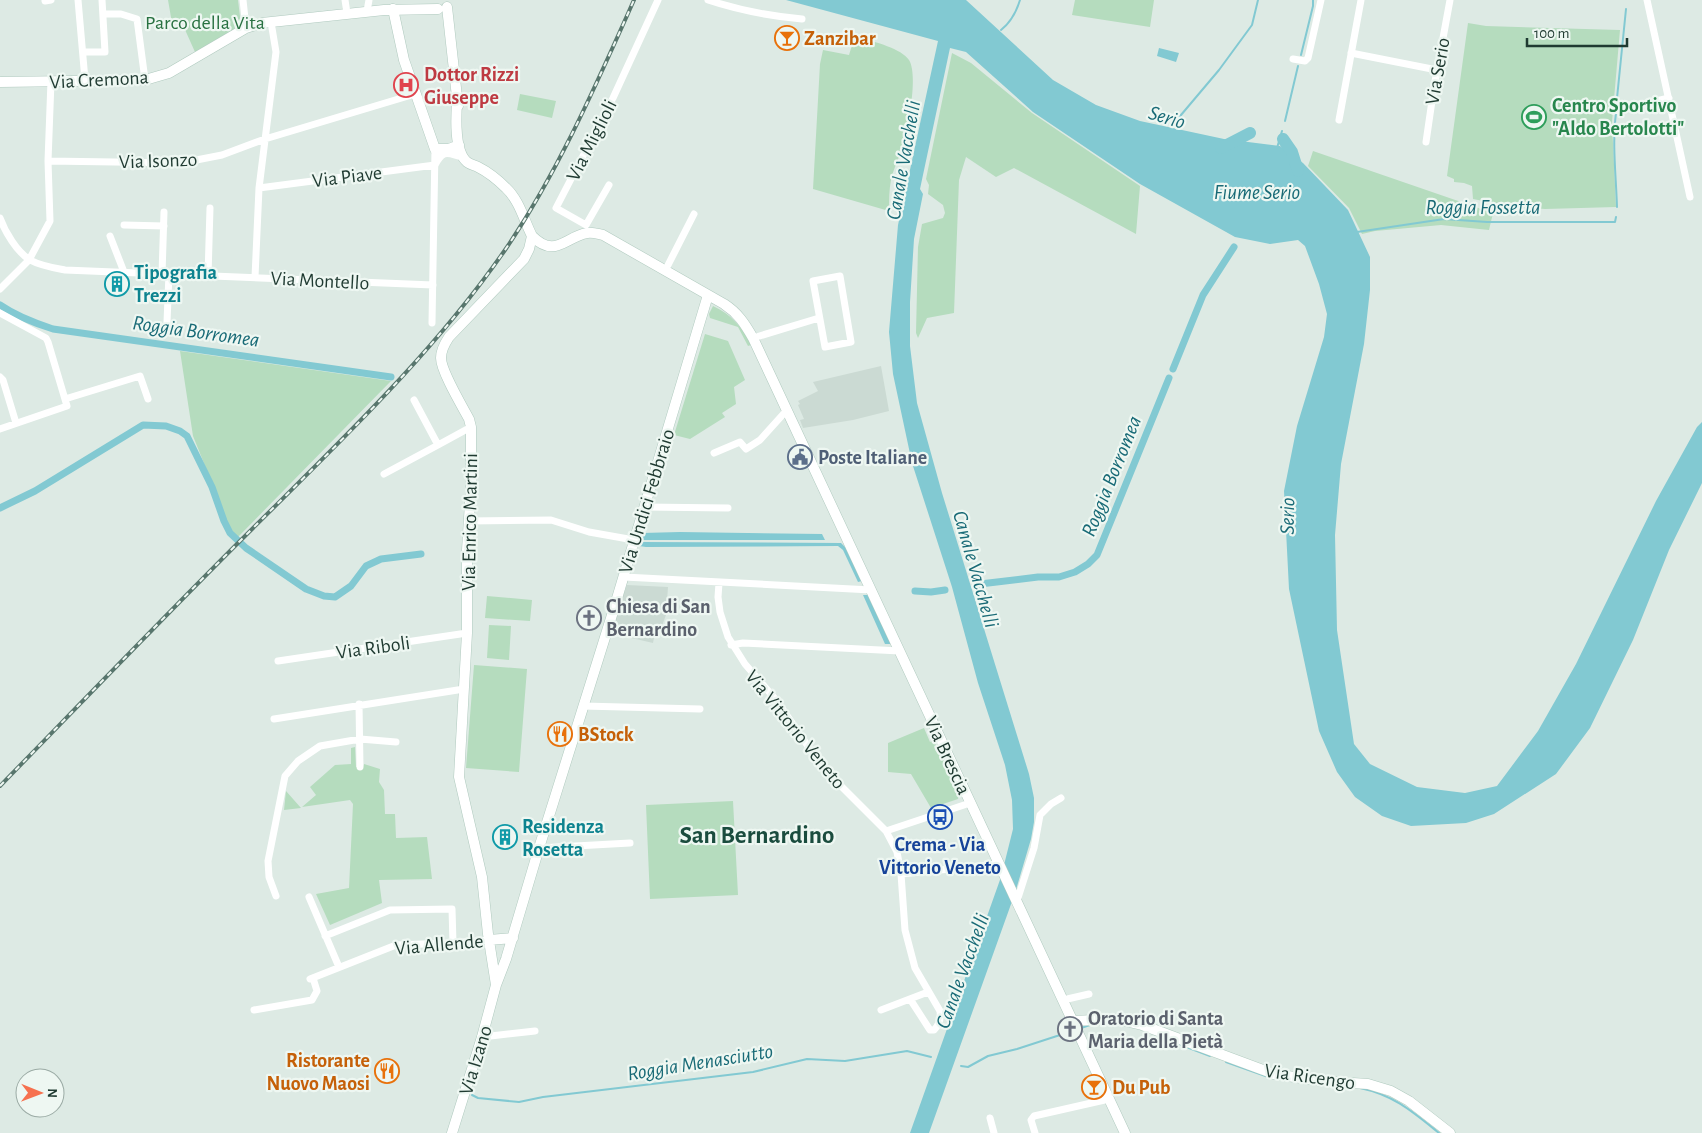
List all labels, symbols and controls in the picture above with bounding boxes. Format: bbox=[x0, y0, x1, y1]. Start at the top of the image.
park label: Parco della Vita bbox=[145, 13, 265, 33]
scale bar bbox=[1527, 15, 1627, 47]
bar icon: Zanzibar bbox=[774, 25, 800, 51]
text: 100 m bbox=[1534, 26, 1569, 41]
place label: Zanzibar bbox=[804, 29, 876, 49]
street label: Via Serio bbox=[1422, 36, 1454, 106]
place label: Dottor Rizzi Giuseppe bbox=[424, 65, 519, 108]
street label: Via Cremona bbox=[49, 67, 149, 93]
hospital icon: Dottor Rizzi Giuseppe bbox=[393, 72, 419, 98]
place label: Centro Sportivo "Aldo Bertolotti" bbox=[1552, 96, 1684, 139]
street label: Via Miglioli bbox=[563, 97, 621, 184]
water label: Canale Vacchelli bbox=[883, 98, 924, 221]
water label: Serio bbox=[1146, 102, 1188, 133]
sports icon: Centro Sportivo "Aldo Bertolotti" bbox=[1521, 104, 1547, 130]
street label: Via Isonzo bbox=[118, 150, 198, 172]
street label: Via Piave bbox=[311, 163, 383, 191]
water label: Fiume Serio bbox=[1214, 182, 1300, 203]
water label: Roggia Fossetta bbox=[1425, 197, 1541, 218]
place label: Tipografia Trezzi bbox=[134, 263, 218, 306]
street label: Via Montello bbox=[270, 268, 370, 294]
building icon: Tipografia Trezzi bbox=[104, 271, 130, 297]
water label: Roggia Borromea bbox=[131, 312, 261, 351]
water label: Roggia Borromea bbox=[1078, 413, 1145, 539]
street label: Via Undici Febbraio bbox=[615, 427, 678, 576]
public building icon: Poste Italiane bbox=[787, 444, 813, 470]
place label: Poste Italiane bbox=[818, 448, 927, 468]
street label: Via Enrico Martini bbox=[459, 453, 481, 591]
water label: Serio bbox=[1277, 497, 1298, 535]
water label: Canale Vacchelli bbox=[949, 508, 1002, 630]
place label: Chiesa di San Bernardino bbox=[606, 597, 711, 640]
church icon: Chiesa di San Bernardino bbox=[576, 605, 602, 631]
street label: Via Riboli bbox=[335, 633, 411, 663]
street label: Via Vittorio Veneto bbox=[741, 666, 849, 793]
street label: Via Brescia bbox=[920, 713, 974, 798]
restaurant icon: BStock bbox=[547, 721, 573, 747]
place label: BStock bbox=[578, 725, 634, 745]
bus stop icon: Crema - Via Vittorio Veneto bbox=[927, 804, 953, 830]
place label: Residenza Rosetta bbox=[522, 817, 604, 860]
district label: San Bernardino bbox=[680, 823, 834, 848]
building icon: Residenza Rosetta bbox=[492, 824, 518, 850]
place label: Crema - Via Vittorio Veneto bbox=[879, 835, 1001, 878]
water label: Canale Vacchelli bbox=[932, 910, 993, 1031]
street label: Via Allende bbox=[394, 931, 484, 959]
place label: Oratorio di Santa Maria della Pietà bbox=[1088, 1009, 1224, 1052]
church icon: Oratorio di Santa Maria della Pietà bbox=[1057, 1016, 1083, 1042]
street label: Via Izano bbox=[456, 1023, 496, 1097]
water label: Roggia Menasciutto bbox=[626, 1041, 774, 1084]
place label: Ristorante Nuovo Maosi bbox=[267, 1051, 370, 1094]
restaurant icon: Ristorante Nuovo Maosi bbox=[374, 1058, 400, 1084]
street label: Via Ricengo bbox=[1263, 1061, 1357, 1093]
north arrow bbox=[15, 1068, 65, 1118]
bar icon: Du Pub bbox=[1081, 1074, 1107, 1100]
place label: Du Pub bbox=[1112, 1078, 1170, 1098]
text: N bbox=[45, 1088, 59, 1098]

